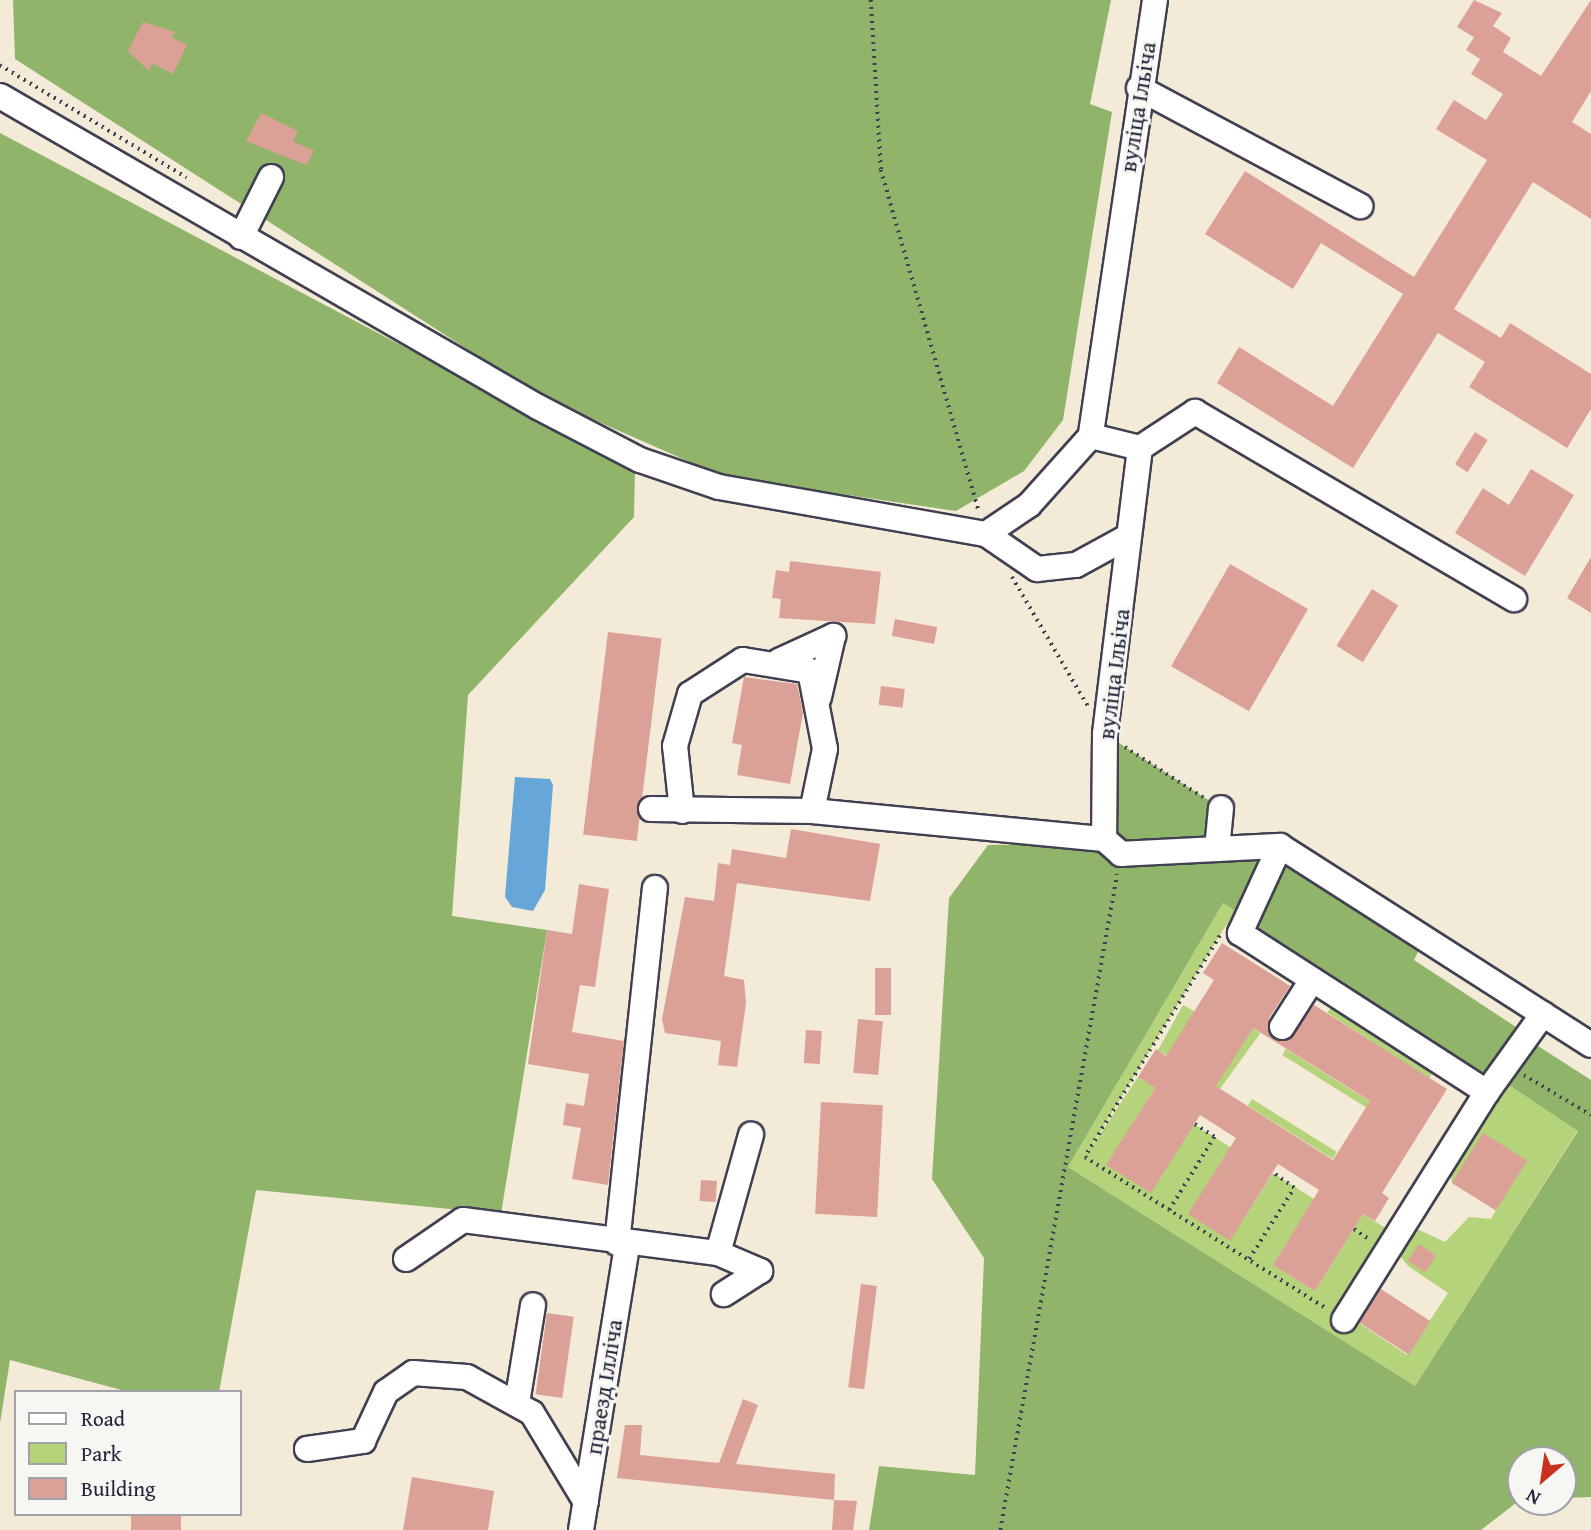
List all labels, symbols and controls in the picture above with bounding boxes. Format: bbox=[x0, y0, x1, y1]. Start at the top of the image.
street label: вуліца Ільіча bbox=[1114, 40, 1162, 174]
street label: вуліца Ільіча bbox=[1092, 607, 1136, 741]
street label: праезд Ілліча bbox=[580, 1317, 628, 1457]
legend bbox=[14, 1390, 242, 1516]
text: Road bbox=[81, 1403, 125, 1434]
text: Park bbox=[81, 1438, 122, 1469]
north arrow bbox=[1507, 1446, 1577, 1516]
text: Building bbox=[81, 1473, 155, 1504]
text: N bbox=[1520, 1482, 1545, 1513]

